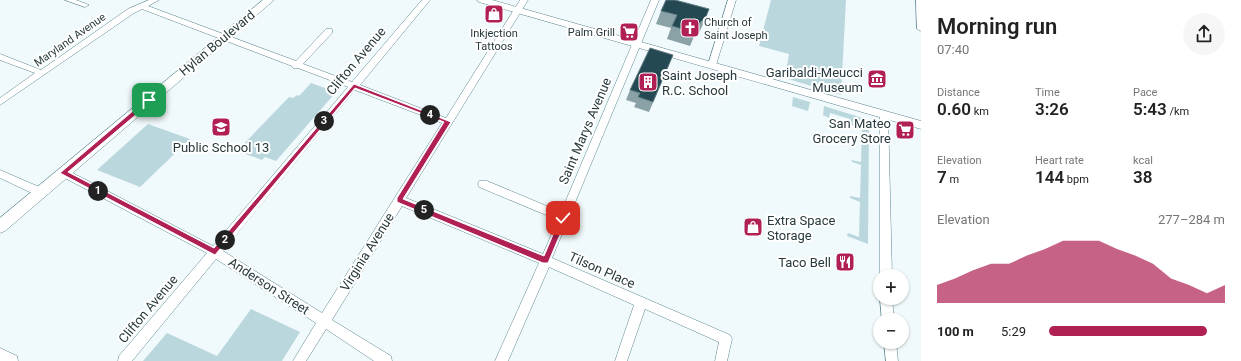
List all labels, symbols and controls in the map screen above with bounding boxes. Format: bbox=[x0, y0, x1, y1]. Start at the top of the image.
shop icon: Inkjection Tattoos bbox=[483, 3, 505, 25]
street label: Hylan Boulevard bbox=[176, 7, 258, 79]
street label: Maryland Avenue bbox=[32, 10, 108, 69]
button: share bbox=[1183, 13, 1225, 55]
text: Morning run bbox=[937, 14, 1057, 39]
place label: Church of Saint Joseph bbox=[704, 16, 768, 42]
church icon: Church of Saint Joseph bbox=[679, 17, 701, 39]
supermarket icon: Palm Grill bbox=[618, 21, 640, 43]
street label: Clifton Avenue bbox=[323, 24, 389, 98]
place label: Palm Grill bbox=[568, 26, 615, 39]
place label: Inkjection Tattoos bbox=[470, 27, 518, 53]
text: 07:40 bbox=[937, 42, 969, 57]
place label: Garibaldi-Meucci Museum bbox=[766, 65, 863, 95]
place label: Saint Joseph R.C. School bbox=[662, 68, 737, 98]
museum icon: Garibaldi-Meucci Museum bbox=[866, 68, 888, 90]
building icon: Saint Joseph R.C. School bbox=[637, 71, 659, 93]
street label: Saint Marys Avenue bbox=[556, 75, 614, 186]
pin bbox=[132, 83, 166, 117]
text: Distance bbox=[937, 86, 980, 99]
text: Time bbox=[1035, 86, 1060, 99]
text: Pace bbox=[1133, 86, 1157, 99]
icon: arrive bbox=[138, 89, 160, 111]
text: 0.60 bbox=[937, 99, 971, 119]
text: 3:26 bbox=[1035, 99, 1069, 119]
text: 5:43 bbox=[1133, 99, 1167, 119]
pin: 4 bbox=[420, 105, 440, 125]
text: km bbox=[971, 105, 989, 118]
text: /km bbox=[1167, 105, 1189, 118]
text: 4 bbox=[427, 108, 433, 121]
pin: 3 bbox=[314, 111, 334, 131]
text: 3 bbox=[321, 114, 327, 127]
school or university icon: Public School 13 bbox=[210, 116, 232, 138]
place label: San Mateo Grocery Store bbox=[812, 116, 891, 146]
supermarket icon: San Mateo Grocery Store bbox=[894, 119, 916, 141]
place label: Public School 13 bbox=[173, 140, 269, 155]
text: Elevation bbox=[937, 154, 982, 167]
text: Heart rate bbox=[1035, 154, 1084, 167]
text: kcal bbox=[1133, 154, 1153, 167]
text: 7 bbox=[937, 167, 947, 187]
text: 144 bbox=[1035, 167, 1064, 187]
text: 38 bbox=[1133, 167, 1152, 187]
text: m bbox=[947, 173, 959, 186]
text: bpm bbox=[1064, 173, 1089, 186]
pin: 1 bbox=[88, 181, 108, 201]
text: 1 bbox=[95, 184, 101, 197]
pin: 5 bbox=[414, 200, 434, 220]
pin bbox=[546, 201, 580, 235]
text: 5 bbox=[421, 203, 427, 216]
icon: check bbox=[552, 207, 574, 229]
street label: Virginia Avenue bbox=[337, 210, 397, 294]
text: Elevation bbox=[937, 212, 990, 227]
text: 277–284 m bbox=[1158, 212, 1225, 227]
place label: Extra Space Storage bbox=[767, 213, 835, 243]
shop icon: Extra Space Storage bbox=[742, 216, 764, 238]
pin: 2 bbox=[215, 230, 235, 250]
text: 2 bbox=[222, 233, 228, 246]
street label: Tilson Place bbox=[567, 249, 637, 291]
restaurant icon: Taco Bell bbox=[834, 251, 856, 273]
street label: Anderson Street bbox=[226, 254, 312, 318]
place label: Taco Bell bbox=[778, 255, 831, 270]
map controls bbox=[873, 269, 909, 349]
button: + bbox=[873, 269, 909, 305]
street label: Clifton Avenue bbox=[115, 272, 181, 346]
button: − bbox=[873, 313, 909, 349]
text: 100 m bbox=[937, 324, 974, 339]
text: 5:29 bbox=[1001, 324, 1026, 339]

